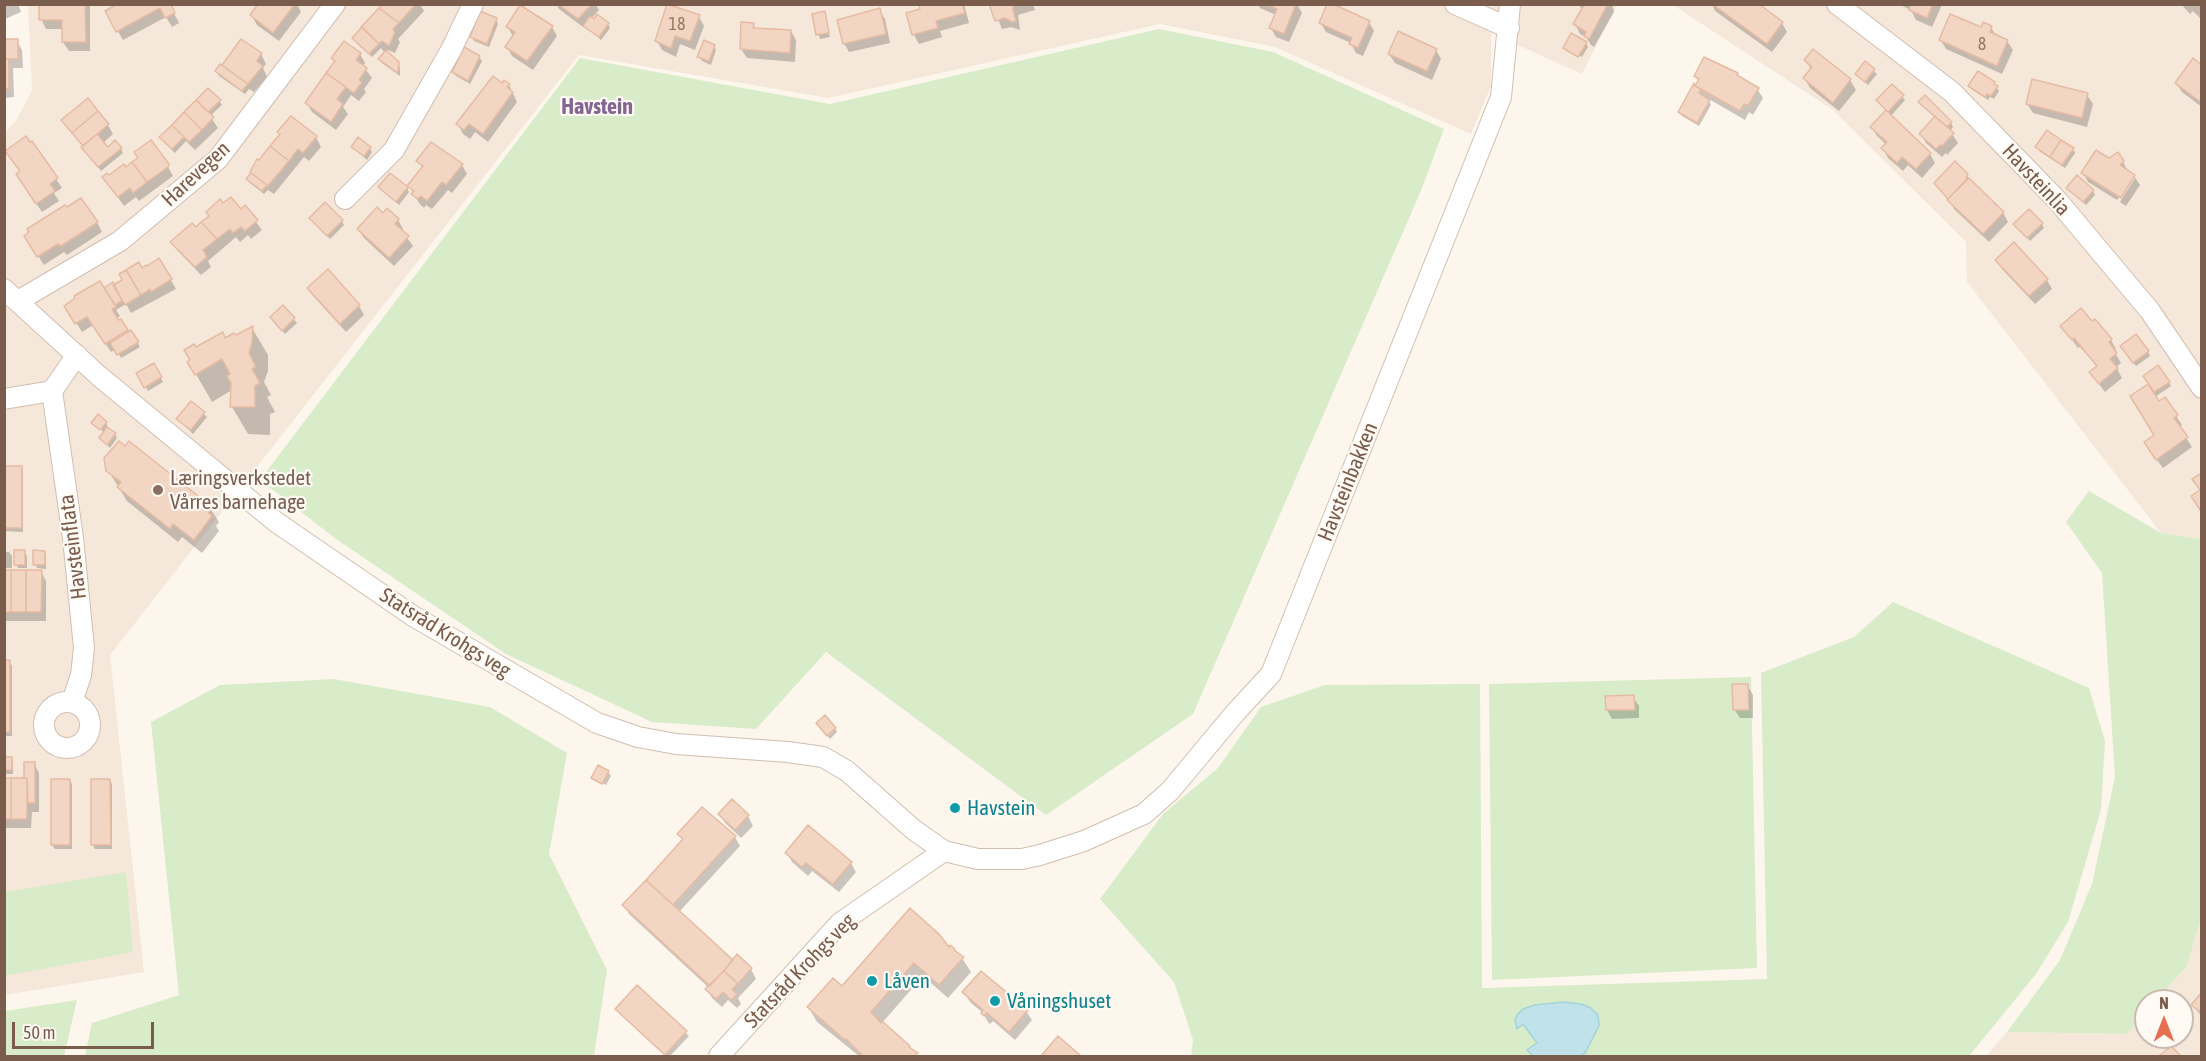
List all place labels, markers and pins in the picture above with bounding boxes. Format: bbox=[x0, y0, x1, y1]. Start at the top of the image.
place label: Læringsverkstedet Vårres barnehage bbox=[170, 465, 311, 515]
marker: Læringsverkstedet Vårres barnehage bbox=[151, 483, 165, 497]
place label: Havstein bbox=[967, 795, 1035, 821]
marker: Havstein bbox=[948, 801, 962, 815]
place label: Låven bbox=[884, 968, 930, 994]
marker: Låven bbox=[865, 974, 879, 988]
place label: Våningshuset bbox=[1007, 988, 1111, 1014]
marker: Våningshuset bbox=[988, 994, 1002, 1008]

